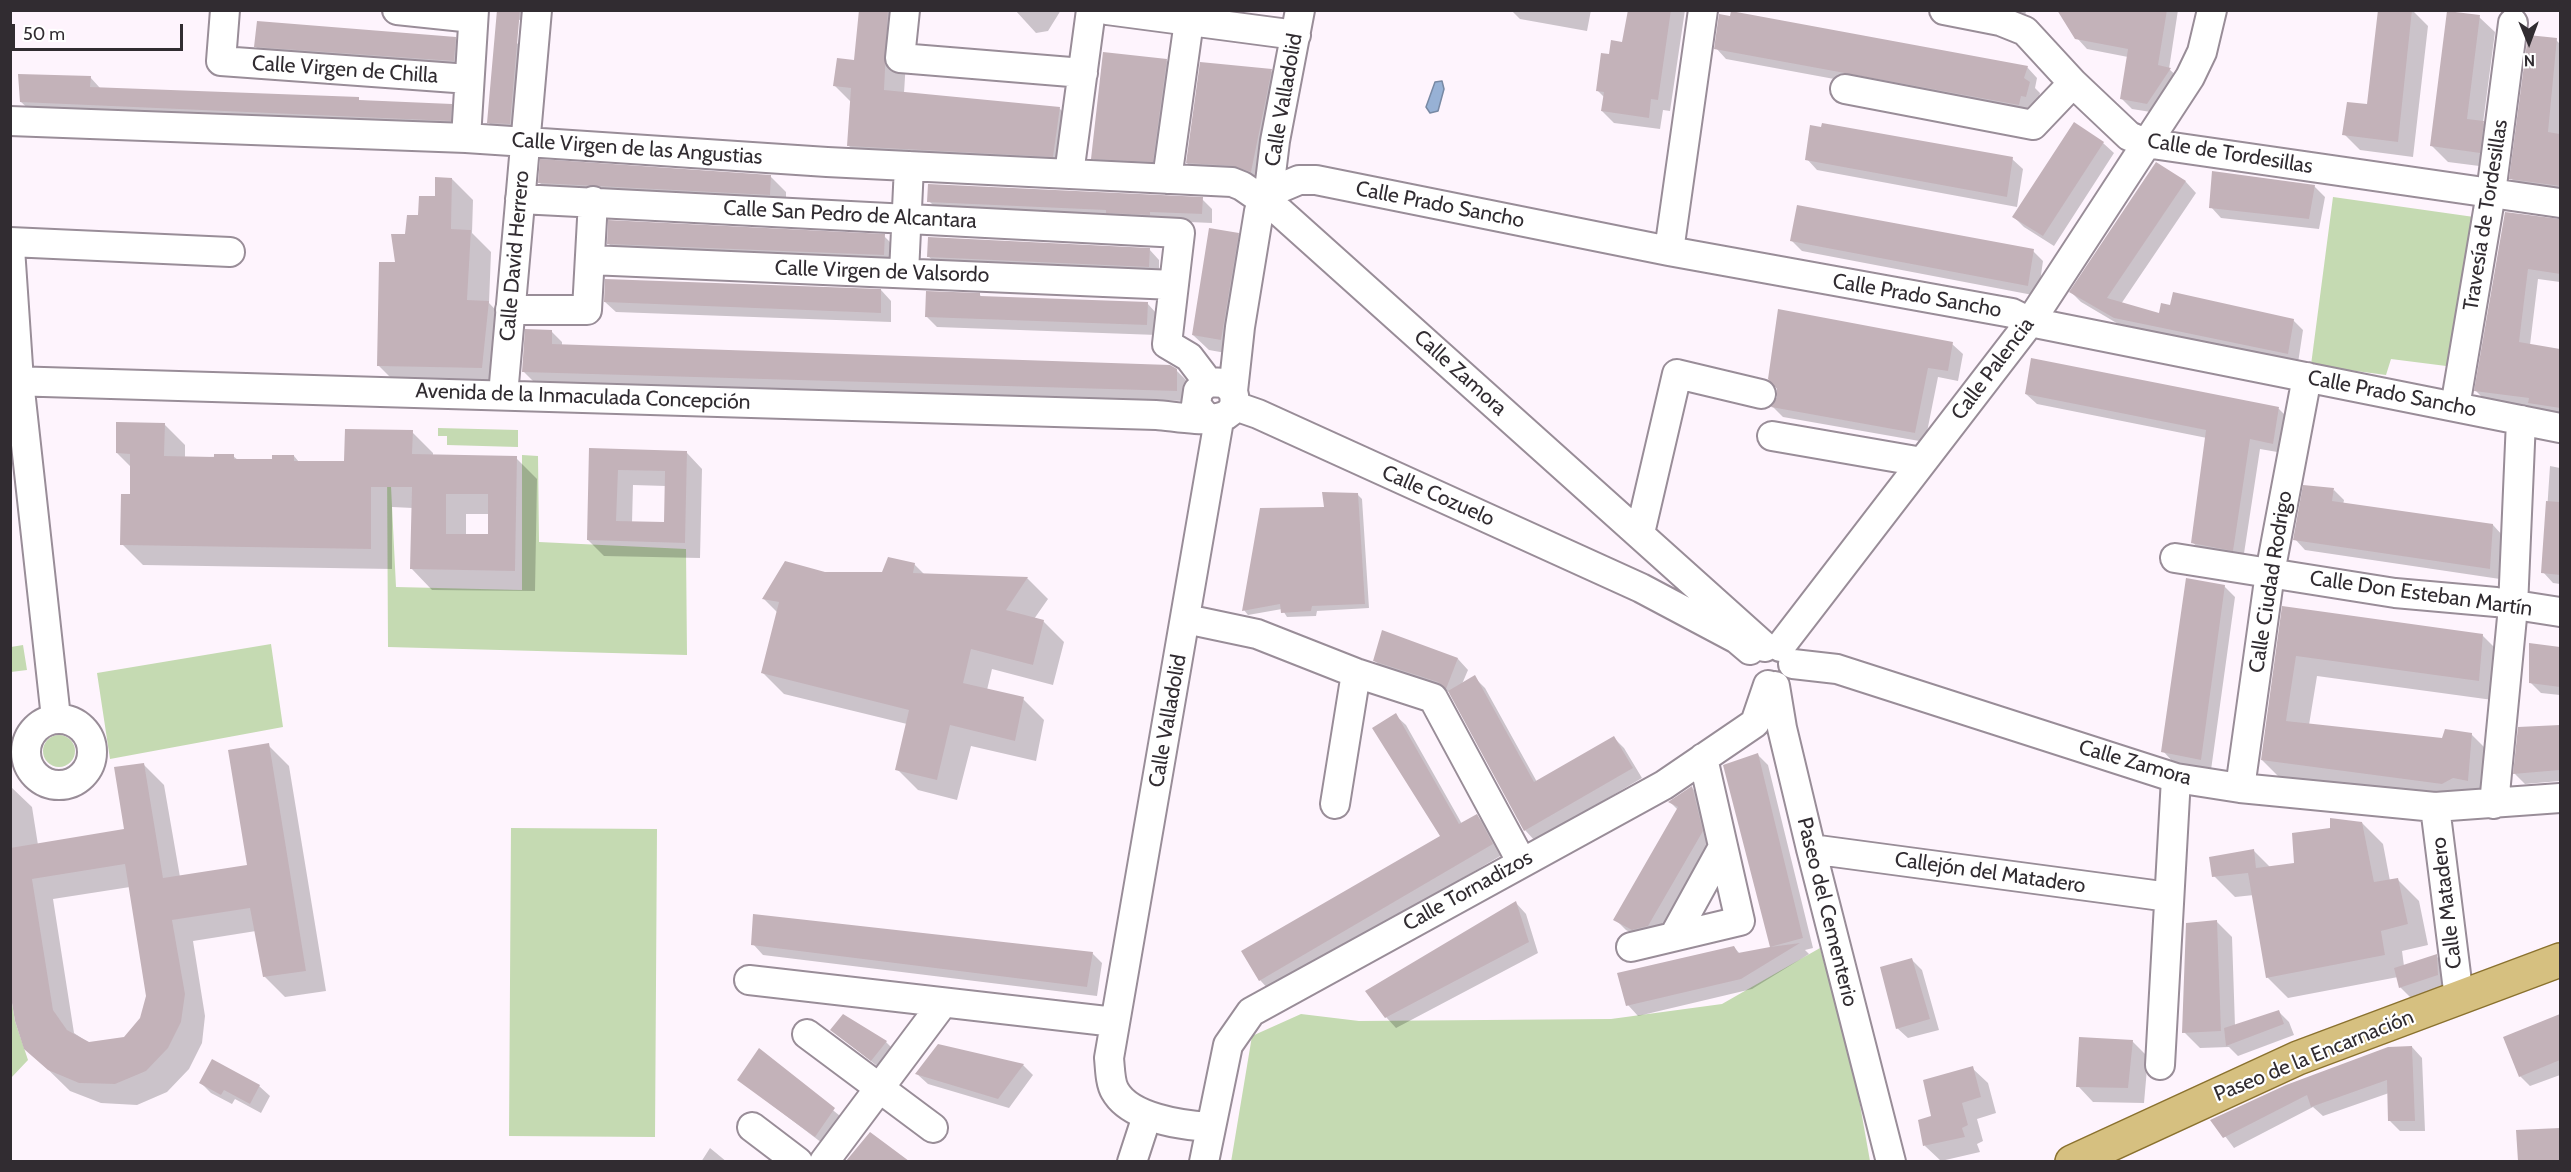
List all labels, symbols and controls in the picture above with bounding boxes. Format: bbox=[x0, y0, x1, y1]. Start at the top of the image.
scale bar bbox=[15, 12, 186, 50]
north arrow bbox=[2499, 12, 2559, 72]
text: 50 m bbox=[23, 23, 65, 45]
street label: Calle Valladolid bbox=[1260, 32, 1308, 168]
street label: Calle Virgen de Chilla bbox=[251, 51, 439, 89]
text: N bbox=[2524, 51, 2535, 70]
street label: Travesía de Tordesillas bbox=[2458, 118, 2514, 312]
street label: Calle Virgen de las Angustias bbox=[511, 128, 763, 170]
street label: Calle de Tordesillas bbox=[2145, 128, 2315, 180]
street label: Calle David Herrero bbox=[495, 170, 535, 342]
street label: Calle Prado Sancho bbox=[1354, 176, 1526, 234]
street label: Calle San Pedro de Alcantara bbox=[723, 196, 977, 234]
street label: Calle Virgen de Valsordo bbox=[774, 256, 990, 288]
street label: Calle Prado Sancho bbox=[1831, 269, 2003, 323]
street label: Calle Palencia bbox=[1946, 313, 2040, 425]
street label: Calle Zamora bbox=[1408, 325, 1512, 421]
street label: Calle Prado Sancho bbox=[2306, 365, 2478, 423]
street label: Avenida de la Inmaculada Concepción bbox=[415, 379, 751, 415]
street label: Calle Cozuelo bbox=[1378, 460, 1498, 532]
street label: Calle Ciudad Rodrigo bbox=[2244, 489, 2298, 675]
street label: Calle Don Esteban Martín bbox=[2308, 566, 2534, 622]
street label: Calle Valladolid bbox=[1144, 653, 1192, 789]
street label: Calle Zamora bbox=[2076, 735, 2194, 791]
street label: Paseo del Cementerio bbox=[1791, 815, 1863, 1009]
street label: Calle Matadero bbox=[2426, 836, 2468, 970]
street label: Calle Tornadizos bbox=[1399, 845, 1537, 937]
street label: Callejón del Matadero bbox=[1893, 847, 2087, 899]
street label: Paseo de la Encarnación bbox=[2211, 1004, 2417, 1108]

